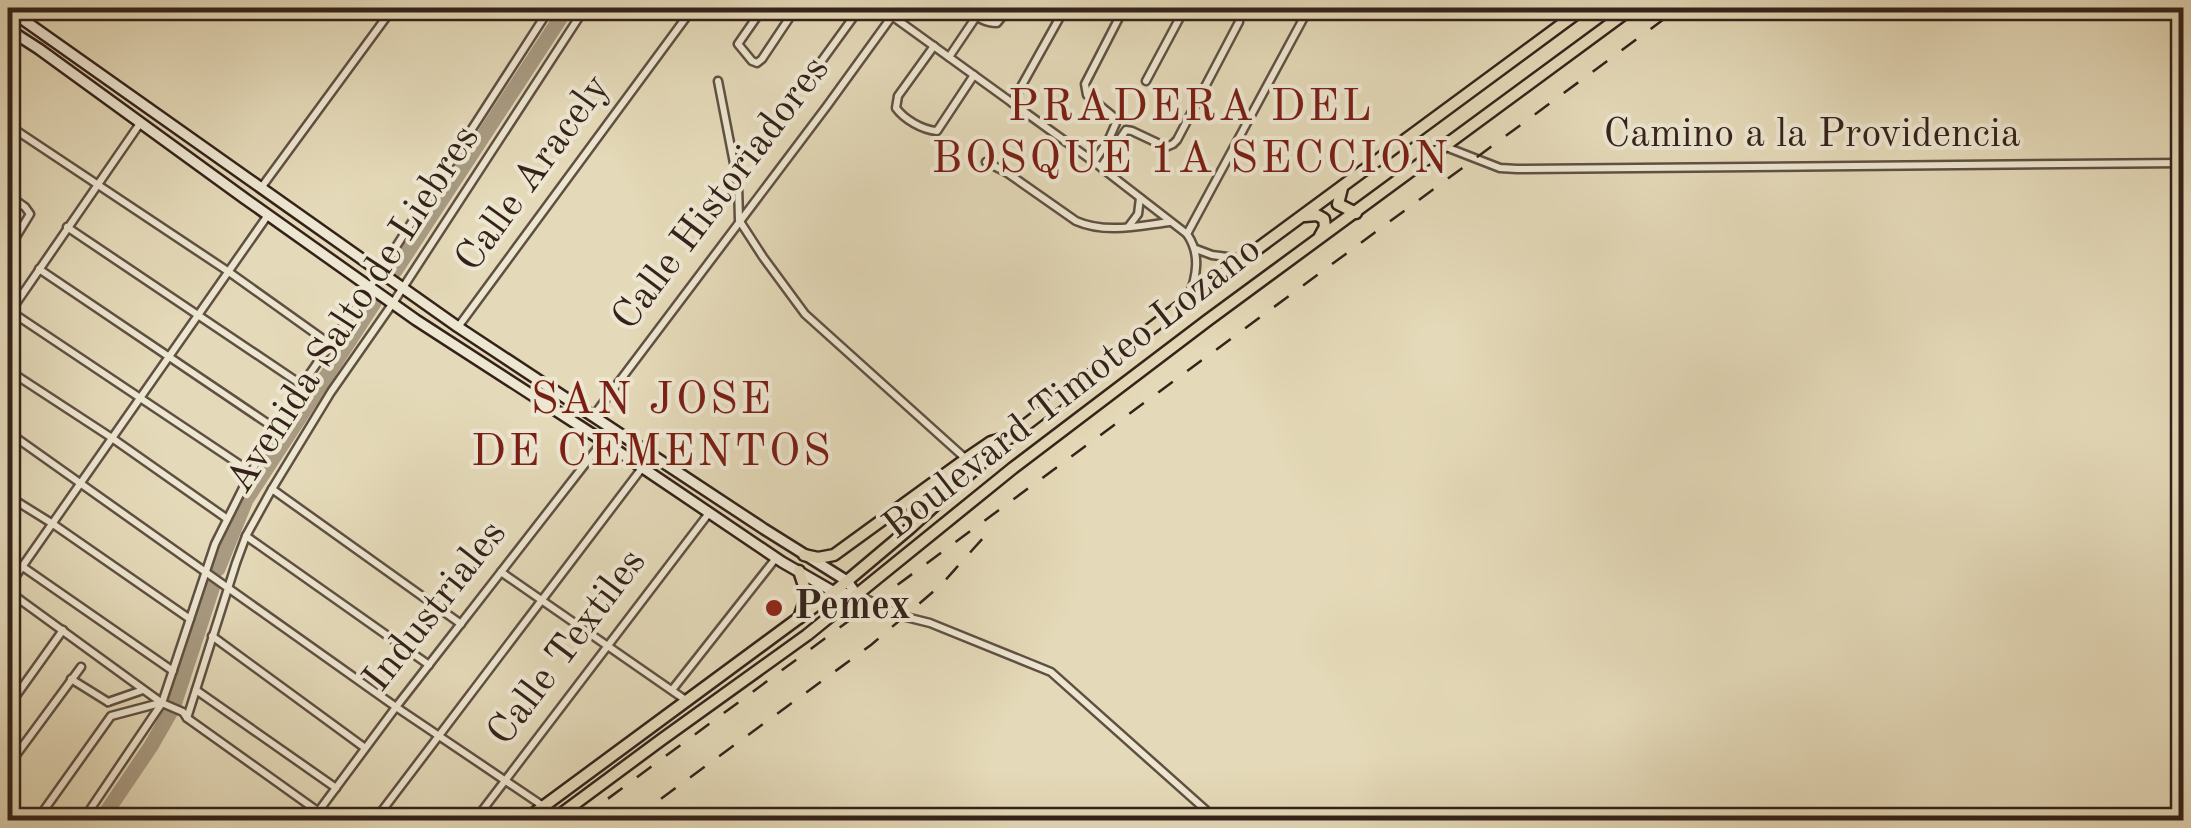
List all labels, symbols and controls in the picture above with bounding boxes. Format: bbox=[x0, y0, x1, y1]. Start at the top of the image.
street label: Calle Historiadores bbox=[606, 50, 838, 338]
street label: Calle Aracely bbox=[450, 68, 618, 280]
district label: PRADERA DEL BOSQUE 1A SECCION bbox=[931, 86, 1451, 183]
street label: Camino a la Providencia bbox=[1603, 116, 2021, 156]
street label: Avenida Salto de Liebres bbox=[220, 119, 488, 501]
street label: Boulevard Timoteo Lozano bbox=[877, 230, 1269, 548]
district label: SAN JOSE DE CEMENTOS bbox=[471, 379, 833, 476]
street label: Industriales bbox=[357, 514, 515, 700]
street label: Calle Textiles bbox=[482, 542, 654, 754]
place label: Pemex bbox=[794, 588, 911, 628]
marker: Pemex bbox=[763, 597, 785, 619]

